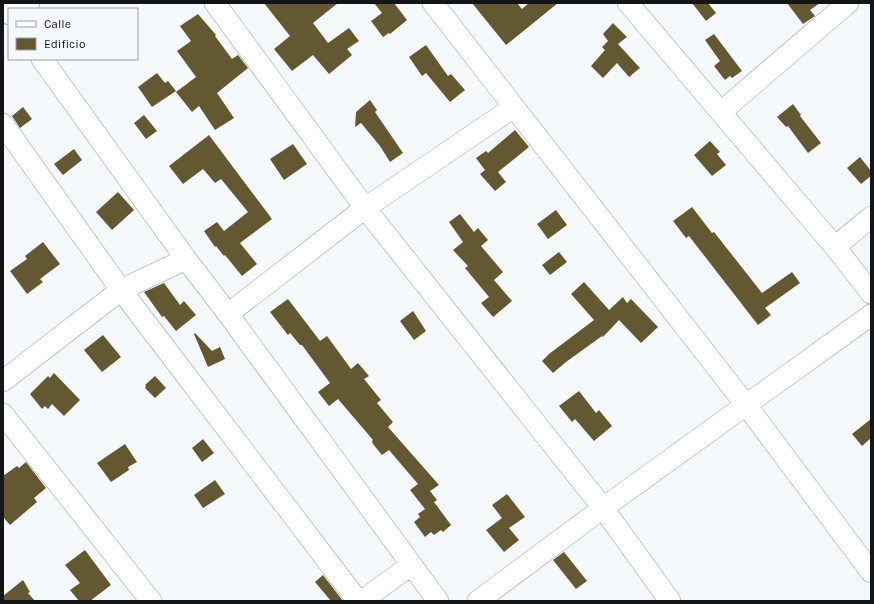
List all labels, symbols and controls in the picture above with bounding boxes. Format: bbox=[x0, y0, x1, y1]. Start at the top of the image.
legend bbox=[8, 8, 138, 60]
text: Calle bbox=[44, 17, 71, 31]
text: Edificio bbox=[44, 37, 85, 51]

